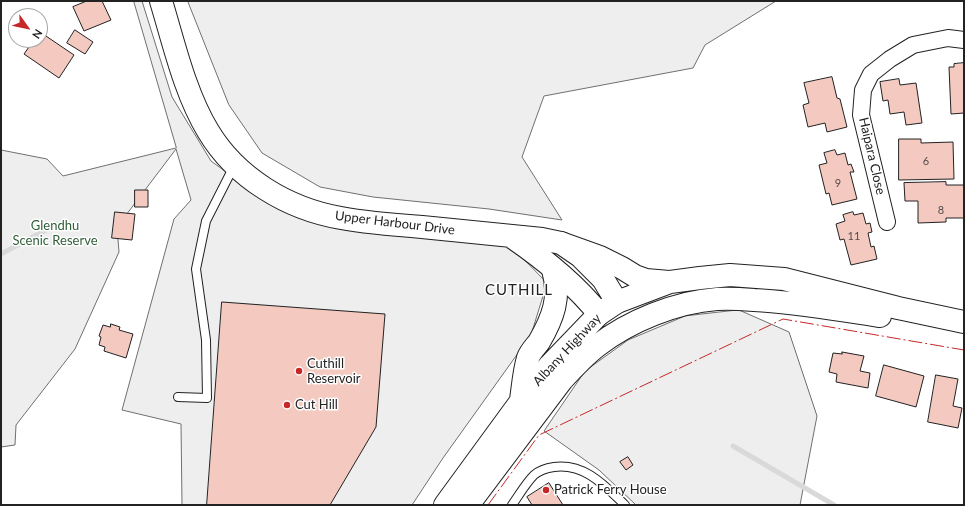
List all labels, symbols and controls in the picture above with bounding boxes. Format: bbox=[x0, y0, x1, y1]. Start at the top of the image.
north arrow bbox=[8, 8, 48, 48]
text: N bbox=[30, 27, 45, 41]
street label: Haipara Close bbox=[856, 116, 888, 196]
house number: 6 bbox=[923, 154, 929, 168]
house number: 9 bbox=[835, 176, 841, 190]
house number: 8 bbox=[938, 203, 944, 217]
street label: Upper Harbour Drive bbox=[334, 208, 456, 238]
park label: Glendhu Scenic Reserve bbox=[12, 218, 98, 249]
house number: 11 bbox=[848, 229, 860, 243]
district label: CUTHILL bbox=[485, 281, 553, 299]
street label: Albany Highway bbox=[530, 311, 604, 389]
place label: Cuthill Reservoir bbox=[307, 356, 361, 387]
marker: Cuthill Reservoir bbox=[294, 366, 304, 376]
place label: Cut Hill bbox=[295, 397, 338, 413]
marker: Cut Hill bbox=[282, 400, 292, 410]
place label: Patrick Ferry House bbox=[554, 482, 667, 498]
marker: Patrick Ferry House bbox=[541, 485, 551, 495]

